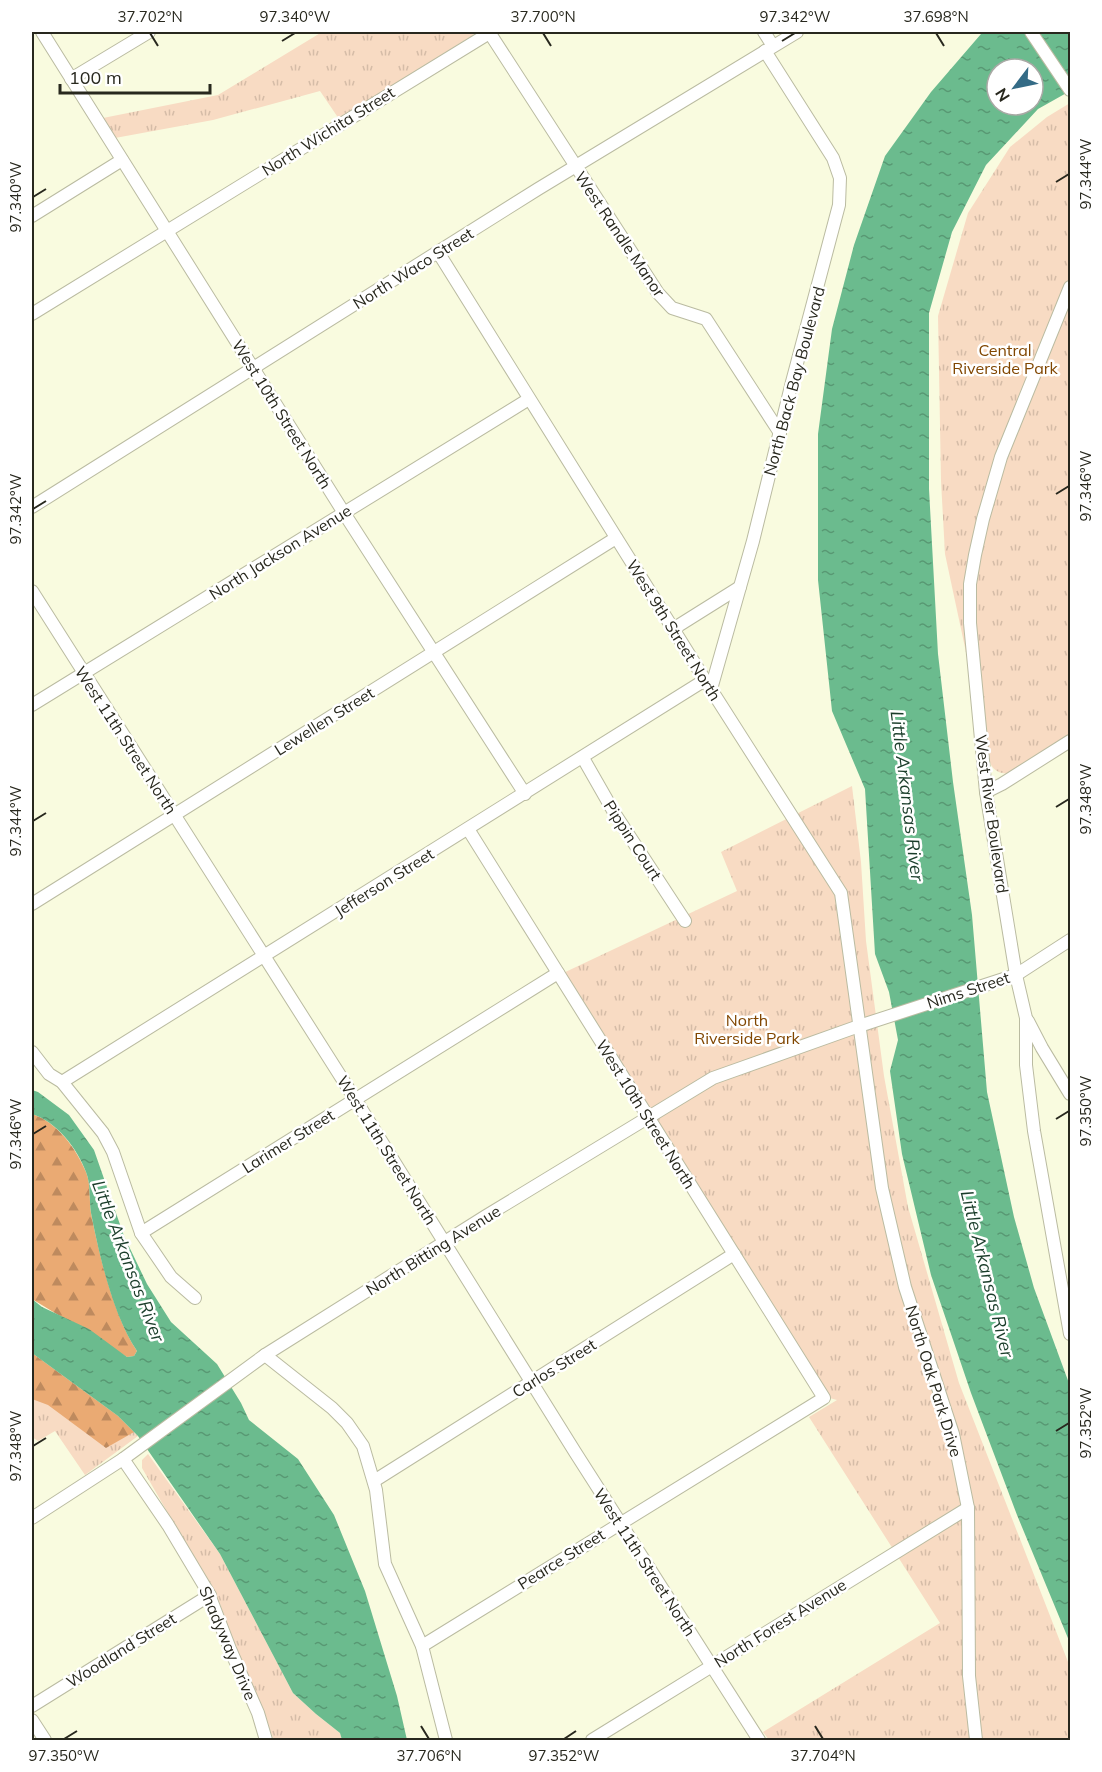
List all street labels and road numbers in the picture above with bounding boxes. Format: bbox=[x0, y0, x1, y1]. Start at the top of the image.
street label: North Wichita Street bbox=[258, 82, 398, 180]
street label: West Randle Manor bbox=[571, 167, 670, 301]
street label: North Waco Street bbox=[349, 223, 477, 313]
street label: North Back Bay Boulevard bbox=[759, 284, 829, 478]
street label: West 10th Street North bbox=[228, 336, 336, 492]
street label: North Jackson Avenue bbox=[205, 500, 355, 604]
street label: West 9th Street North bbox=[622, 556, 726, 704]
street label: West 11th Street North bbox=[71, 662, 181, 818]
street label: Lewellen Street bbox=[270, 682, 378, 760]
street label: West River Boulevard bbox=[971, 733, 1013, 895]
street label: Pippin Court bbox=[600, 796, 666, 884]
street label: Jefferson Street bbox=[331, 843, 438, 921]
street label: Nims Street bbox=[924, 967, 1012, 1013]
street label: West 10th Street North bbox=[592, 1036, 700, 1192]
street label: West 11th Street North bbox=[333, 1072, 441, 1228]
street label: Larimer Street bbox=[238, 1105, 338, 1177]
street label: North Bitting Avenue bbox=[362, 1200, 504, 1300]
street label: North Oak Park Drive bbox=[901, 1303, 967, 1459]
street label: Carlos Street bbox=[508, 1334, 600, 1402]
street label: West 11th Street North bbox=[590, 1484, 700, 1640]
street label: Pearce Street bbox=[514, 1524, 609, 1594]
street label: North Forest Avenue bbox=[710, 1574, 850, 1672]
street label: Shadyway Drive bbox=[195, 1583, 261, 1703]
street label: Woodland Street bbox=[62, 1608, 180, 1692]

